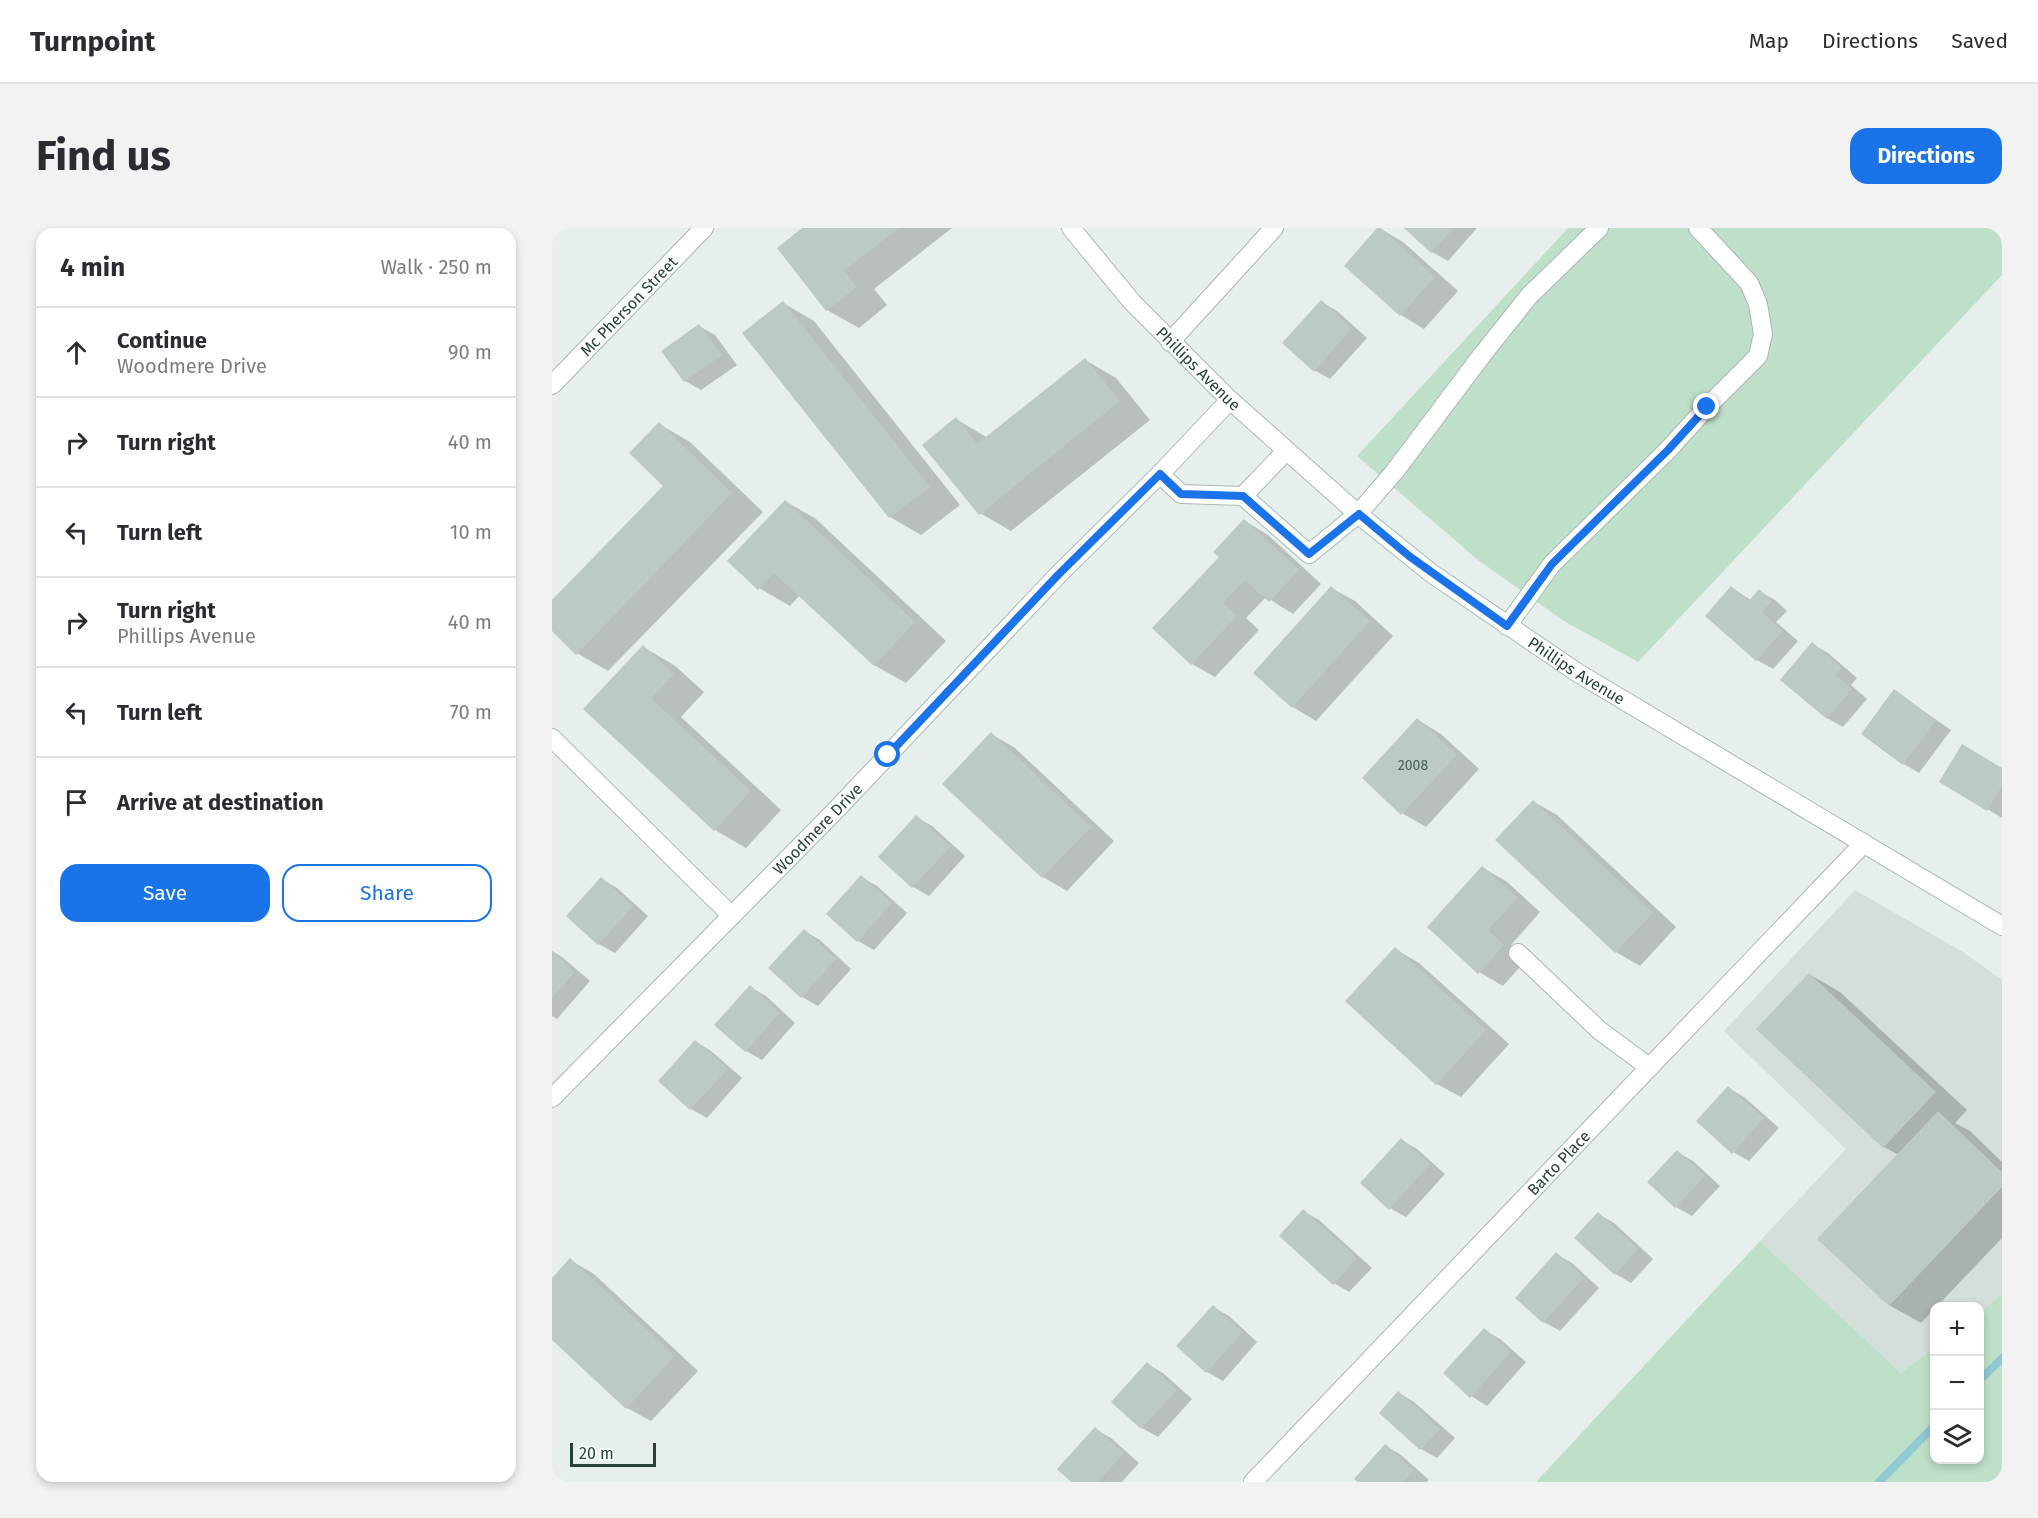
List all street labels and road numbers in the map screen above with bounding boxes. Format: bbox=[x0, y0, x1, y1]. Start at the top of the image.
street label: Mc Pherson Street bbox=[576, 252, 681, 360]
street label: Phillips Avenue bbox=[1152, 322, 1245, 414]
street label: Phillips Avenue bbox=[1525, 632, 1628, 708]
street label: Woodmere Drive bbox=[768, 779, 866, 878]
street label: Barto Place bbox=[1523, 1126, 1594, 1199]

